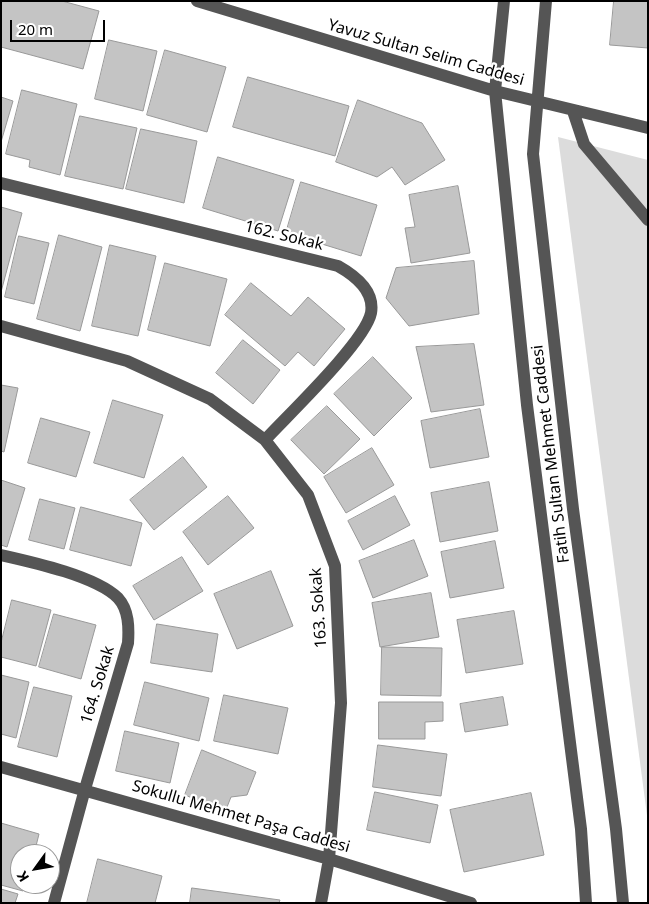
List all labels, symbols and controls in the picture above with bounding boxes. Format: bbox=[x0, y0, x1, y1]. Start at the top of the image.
scale bar bbox=[12, 10, 108, 42]
street label: Yavuz Sultan Selim Caddesi bbox=[326, 16, 526, 90]
text: 20 m bbox=[18, 19, 53, 39]
street label: 162. Sokak bbox=[243, 217, 325, 255]
street label: Fatih Sultan Mehmet Caddesi bbox=[528, 344, 574, 564]
street label: 163. Sokak bbox=[307, 567, 331, 649]
street label: 164. Sokak bbox=[77, 644, 119, 726]
street label: Sokullu Mehmet Paşa Caddesi bbox=[130, 777, 352, 857]
north arrow bbox=[10, 844, 60, 894]
text: K bbox=[12, 868, 33, 886]

